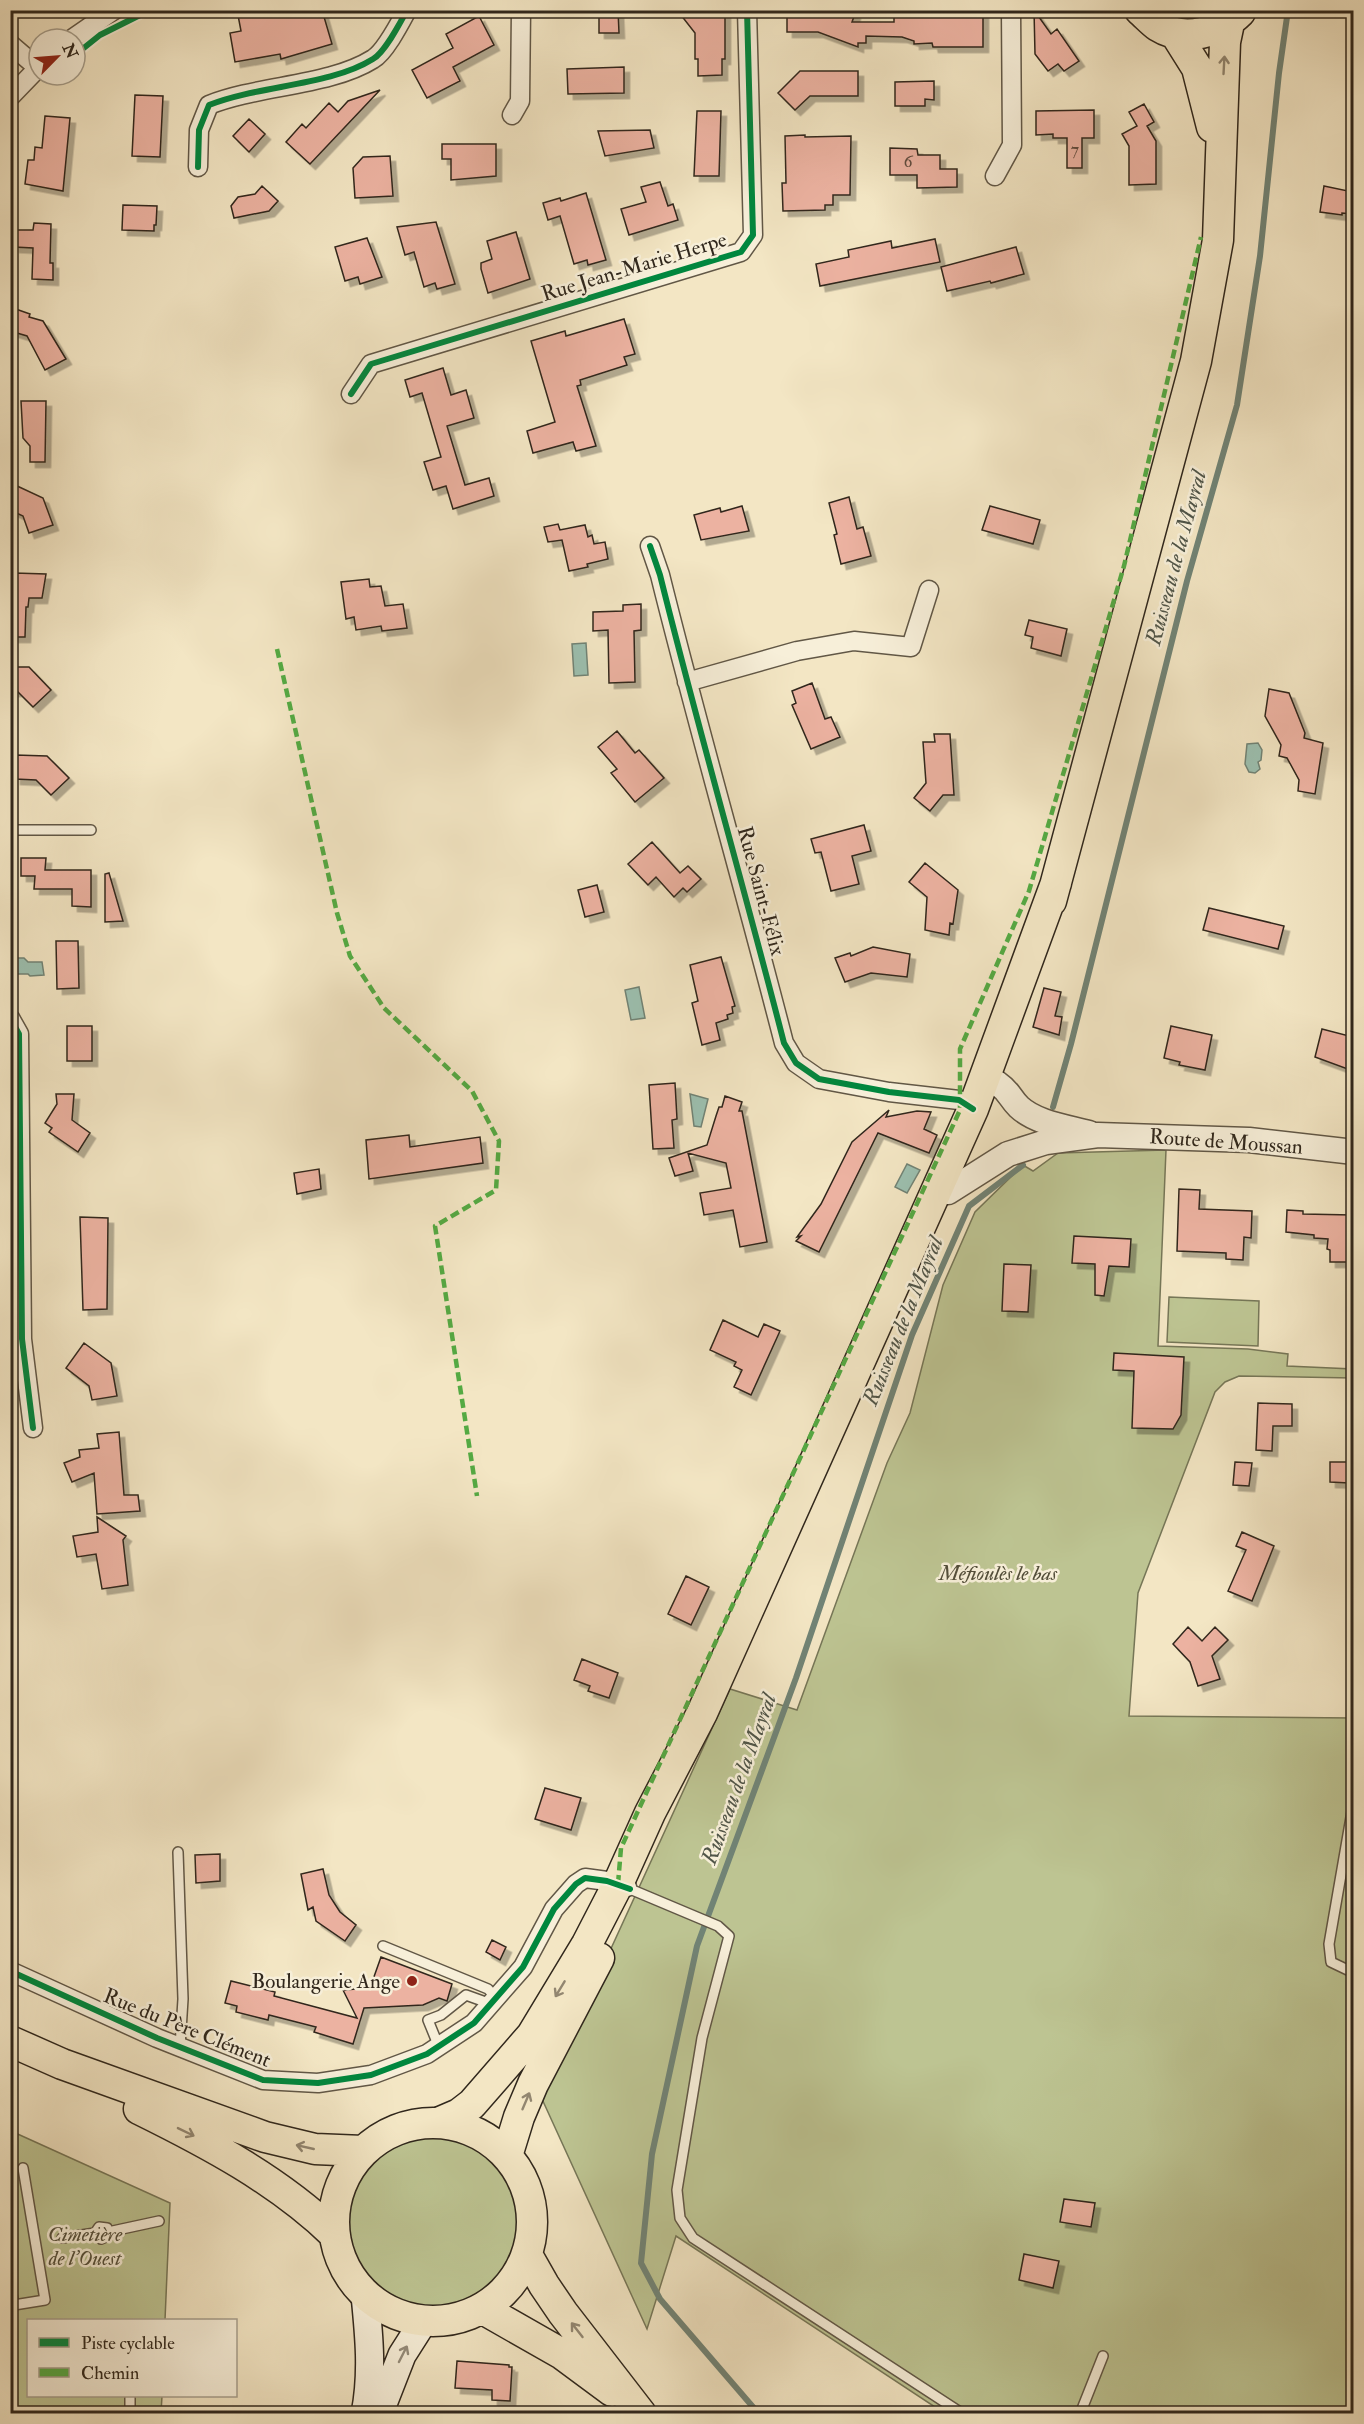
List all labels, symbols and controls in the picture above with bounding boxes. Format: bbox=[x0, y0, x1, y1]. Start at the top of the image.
north arrow bbox=[27, 27, 87, 87]
text: N bbox=[57, 39, 82, 62]
one-way arrow bbox=[1219, 56, 1230, 76]
house number: 7 bbox=[1071, 138, 1079, 161]
house number: 6 bbox=[903, 150, 913, 173]
street label: Rue Jean-Marie Herpe bbox=[538, 226, 730, 308]
water label: Ruisseau de la Mayral bbox=[1139, 466, 1213, 649]
street label: Rue Saint-Félix bbox=[731, 823, 791, 959]
street label: Route de Moussan bbox=[1148, 1123, 1304, 1161]
water label: Ruisseau de la Mayral bbox=[856, 1231, 950, 1410]
park label: Méfioulès le bas bbox=[937, 1560, 1058, 1587]
water label: Ruisseau de la Mayral bbox=[695, 1688, 783, 1869]
place label: Boulangerie Ange bbox=[252, 1968, 400, 1995]
marker: Boulangerie Ange bbox=[405, 1974, 419, 1988]
one-way arrow bbox=[554, 1980, 566, 1997]
street label: Rue du Père Clément bbox=[99, 1982, 275, 2074]
one-way arrow bbox=[521, 2092, 532, 2111]
one-way arrow bbox=[177, 2127, 195, 2139]
one-way arrow bbox=[296, 2141, 315, 2152]
park label: Cimetière de l'Ouest bbox=[48, 2221, 123, 2272]
legend bbox=[27, 2319, 237, 2397]
one-way arrow bbox=[570, 2323, 583, 2339]
text: Piste cyclable bbox=[81, 2332, 175, 2355]
one-way arrow bbox=[398, 2345, 409, 2363]
text: Chemin bbox=[81, 2362, 139, 2385]

